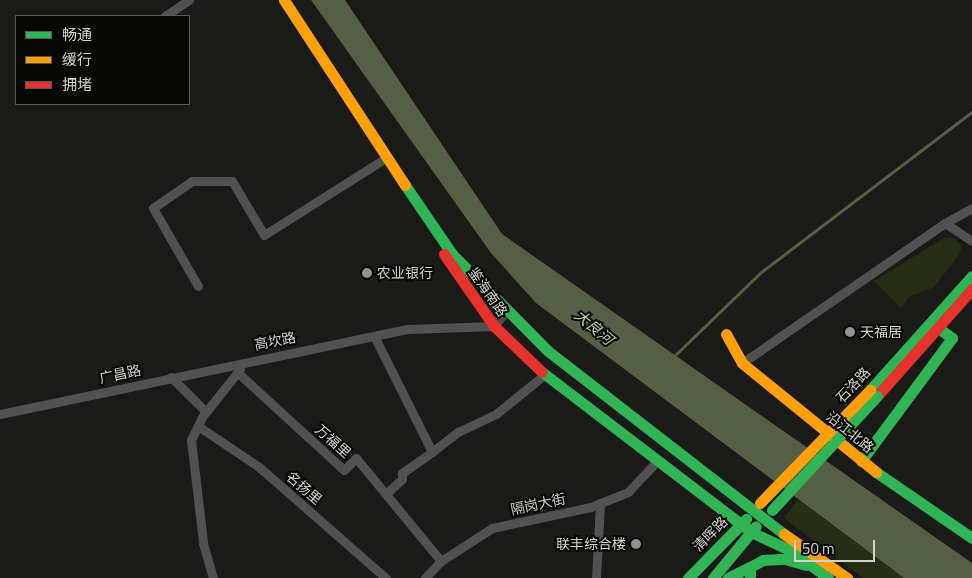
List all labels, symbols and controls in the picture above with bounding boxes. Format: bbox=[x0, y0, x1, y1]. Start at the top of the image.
legend bbox=[15, 15, 190, 105]
text: 畅通 bbox=[62, 23, 92, 46]
text: 缓行 bbox=[62, 48, 92, 71]
text: 拥堵 bbox=[62, 73, 92, 96]
street label: 鉴海南路 bbox=[465, 264, 511, 320]
place label: 农业银行 bbox=[377, 265, 433, 281]
marker: 农业银行 bbox=[361, 267, 373, 279]
water label: 大良河 bbox=[571, 306, 617, 348]
place label: 天福居 bbox=[860, 324, 902, 340]
marker: 天福居 bbox=[844, 326, 856, 338]
street label: 高坎路 bbox=[253, 329, 297, 353]
street label: 广昌路 bbox=[98, 361, 142, 387]
street label: 石洛路 bbox=[833, 364, 873, 406]
street label: 沿江北路 bbox=[823, 408, 877, 456]
street label: 万福里 bbox=[312, 421, 354, 461]
street label: 名扬里 bbox=[283, 468, 325, 508]
street label: 隔岗大街 bbox=[509, 490, 567, 518]
street label: 清晖路 bbox=[689, 513, 731, 555]
scale bar bbox=[797, 530, 878, 562]
place label: 联丰综合楼 bbox=[556, 536, 626, 552]
text: 50 m bbox=[802, 537, 835, 560]
marker: 联丰综合楼 bbox=[630, 538, 642, 550]

